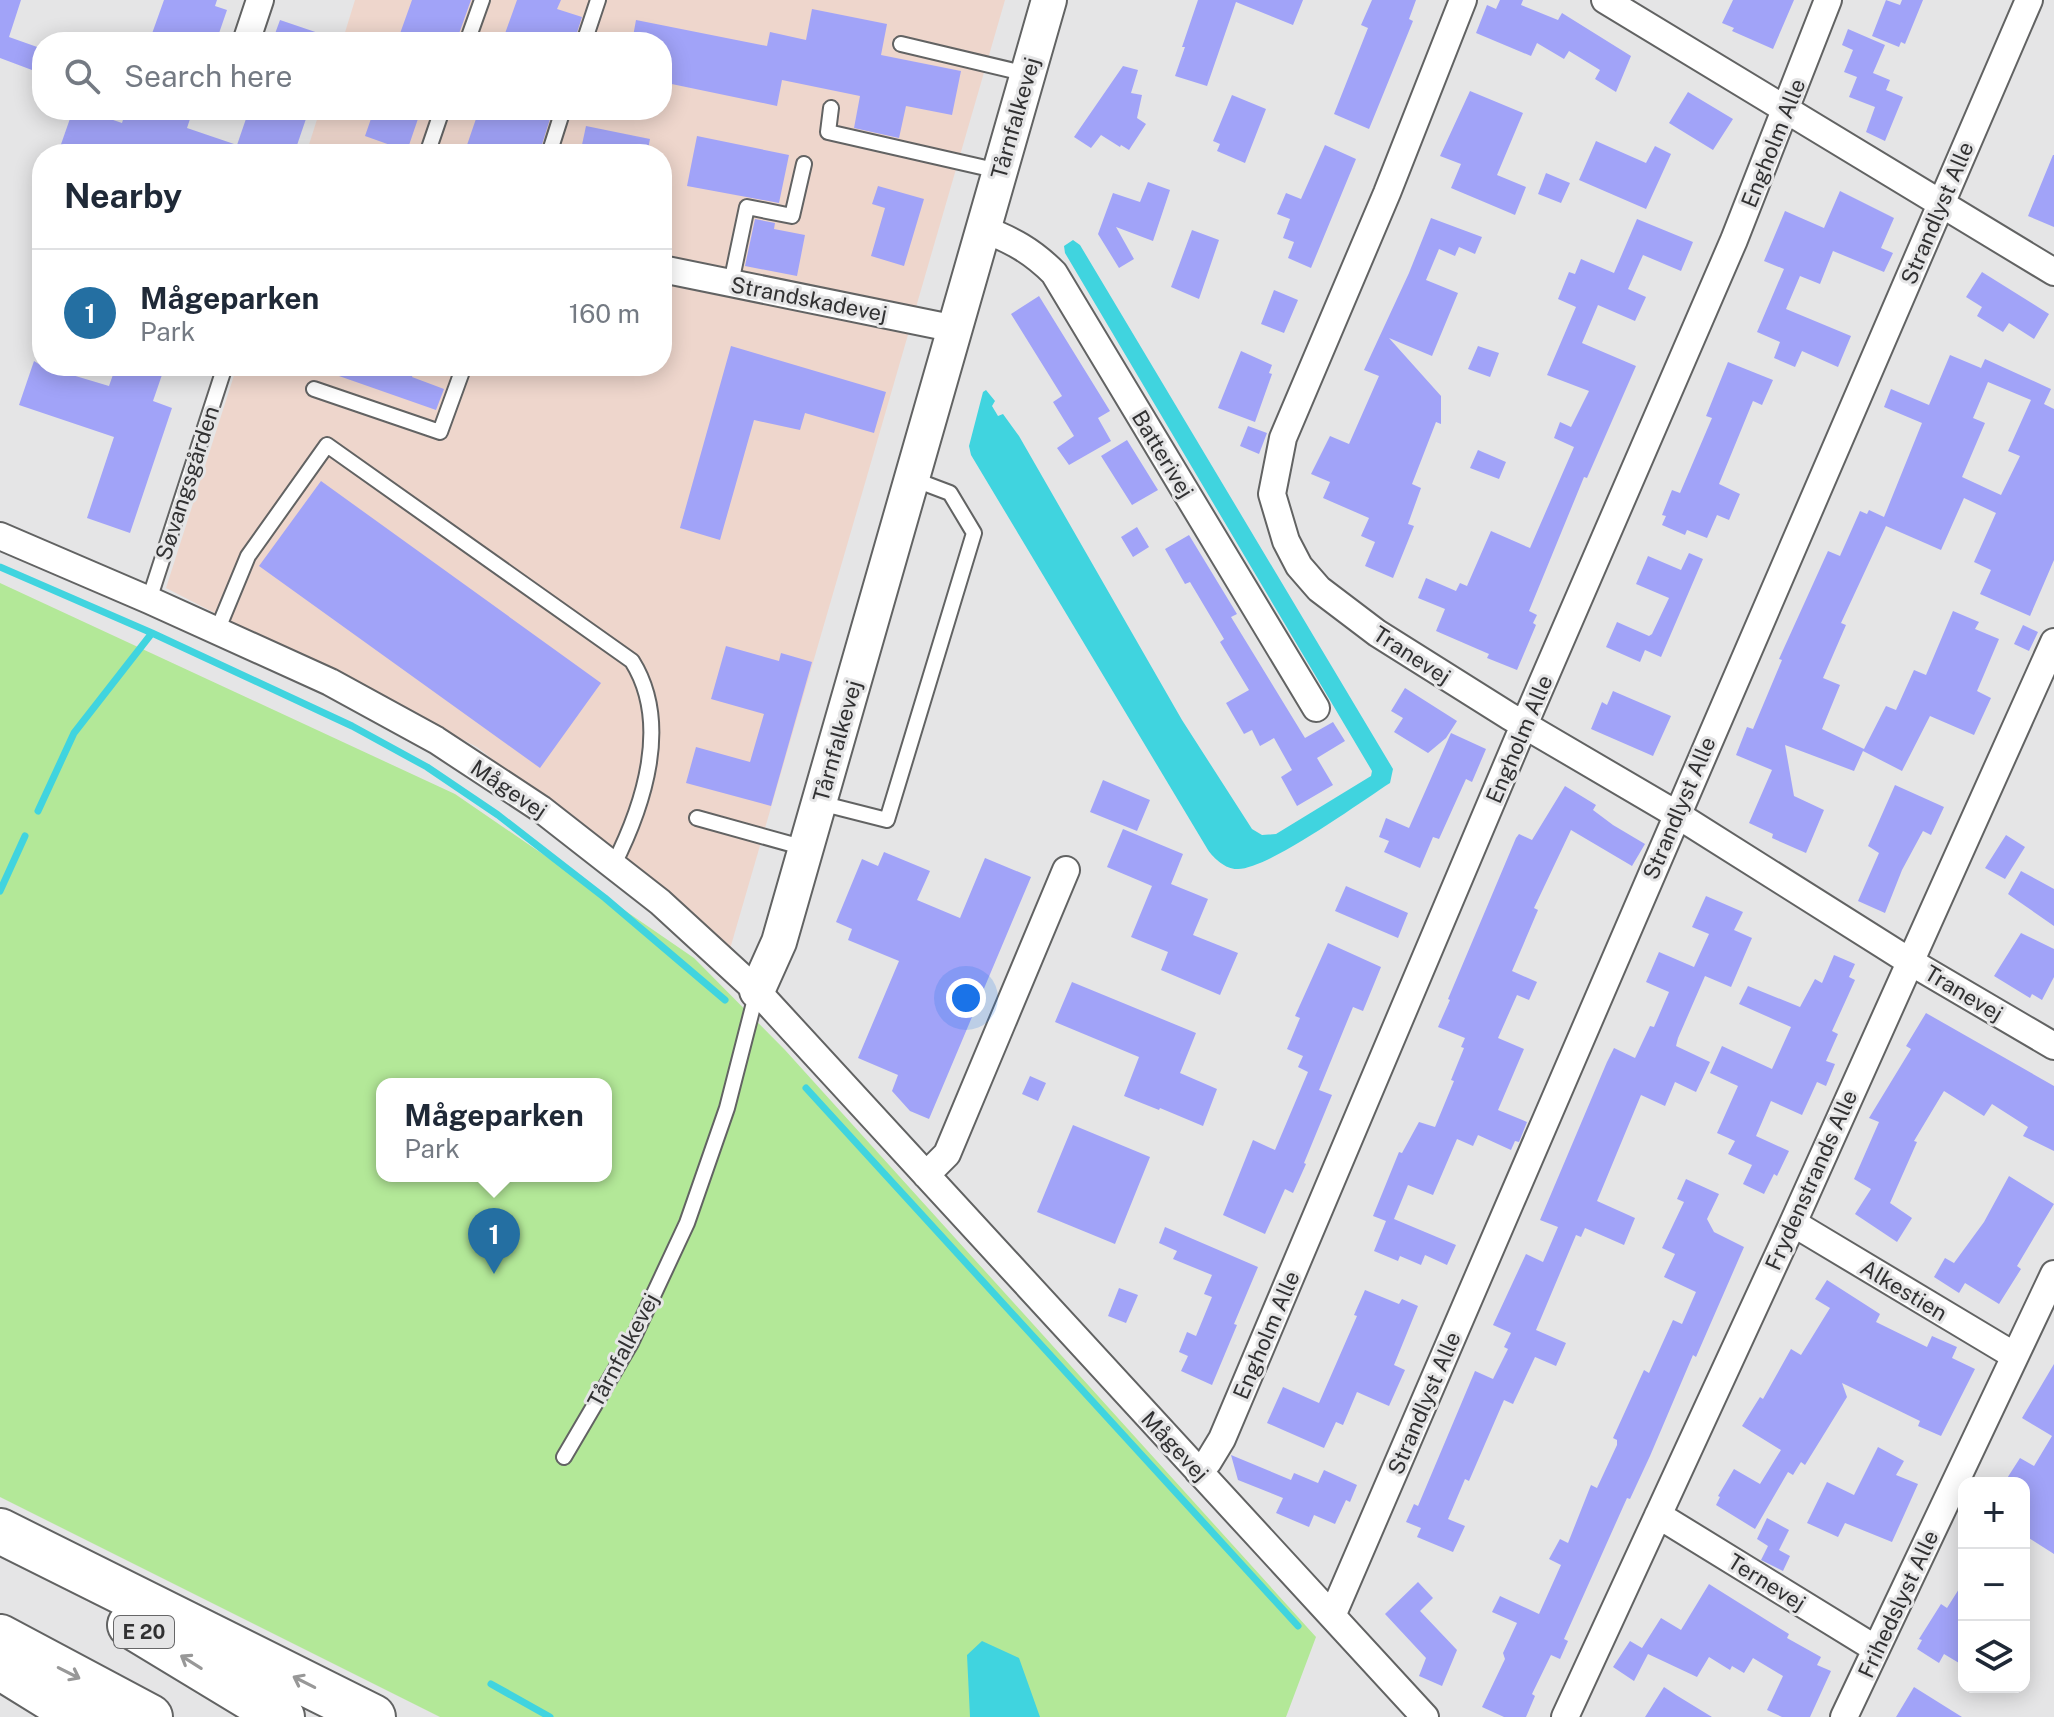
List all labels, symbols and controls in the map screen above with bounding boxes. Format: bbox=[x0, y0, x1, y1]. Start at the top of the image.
search box bbox=[32, 32, 672, 120]
icon: search bbox=[60, 54, 104, 98]
street label: Tårnfalkevej bbox=[985, 54, 1045, 182]
text: Search here bbox=[124, 58, 292, 94]
street label: Engholm Alle bbox=[1735, 75, 1811, 211]
street label: Strandlyst Alle bbox=[1895, 138, 1979, 288]
text: Nearby bbox=[64, 176, 182, 216]
street label: Strandskadevej bbox=[729, 271, 889, 327]
text: Mågeparken bbox=[140, 280, 319, 316]
text: 1 bbox=[84, 298, 96, 329]
text: 160 m bbox=[569, 298, 640, 329]
text: Park bbox=[140, 316, 195, 347]
street label: Søvangsgården bbox=[150, 403, 224, 563]
street label: Batterivej bbox=[1127, 405, 1199, 503]
street label: Tranevej bbox=[1369, 620, 1455, 690]
street label: Engholm Alle bbox=[1480, 671, 1558, 807]
street label: Tårnfalkevej bbox=[807, 677, 867, 805]
street label: Strandlyst Alle bbox=[1637, 733, 1721, 883]
street label: Mågevej bbox=[466, 754, 552, 824]
street label: Tranevej bbox=[1920, 960, 2008, 1026]
your location bbox=[946, 978, 986, 1018]
popup bbox=[376, 1078, 612, 1182]
street label: Frydenstrands Alle bbox=[1760, 1086, 1862, 1274]
text: Mågeparken bbox=[404, 1097, 584, 1133]
text: Park bbox=[404, 1133, 460, 1164]
pin: 1 bbox=[468, 1208, 520, 1274]
street label: Alkestien bbox=[1856, 1254, 1952, 1326]
street label: Engholm Alle bbox=[1227, 1267, 1305, 1403]
street label: Tårnfalkevej bbox=[582, 1288, 664, 1412]
street label: Strandlyst Alle bbox=[1382, 1328, 1466, 1478]
street label: Mågevej bbox=[1136, 1406, 1214, 1486]
map controls bbox=[1958, 1477, 2030, 1693]
button: + bbox=[1958, 1477, 2030, 1549]
street label: Frihedslyst Alle bbox=[1852, 1526, 1944, 1682]
street label: Ternevej bbox=[1723, 1548, 1811, 1616]
button: − bbox=[1958, 1549, 2030, 1621]
road number: E 20 bbox=[114, 1616, 174, 1648]
button: layers bbox=[1958, 1621, 2030, 1693]
one-way arrow bbox=[180, 1653, 203, 1669]
one-way arrow bbox=[57, 1665, 81, 1681]
one-way arrow bbox=[292, 1674, 316, 1689]

